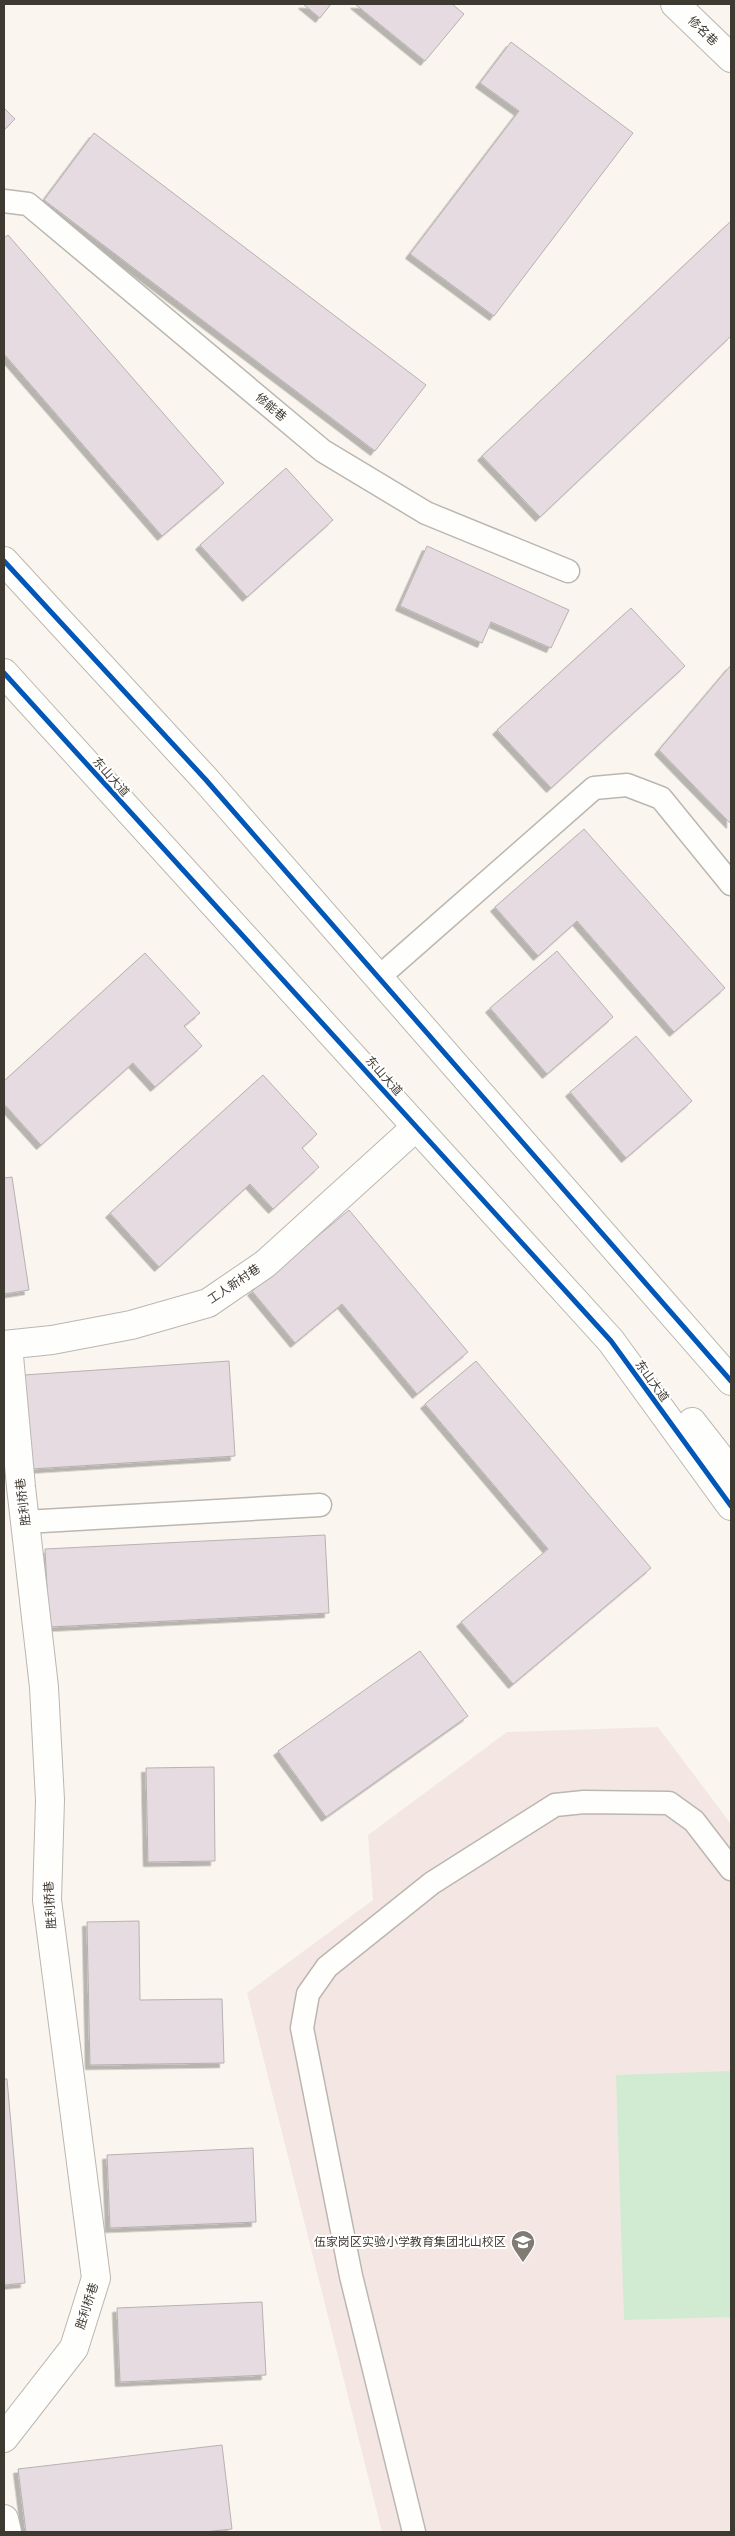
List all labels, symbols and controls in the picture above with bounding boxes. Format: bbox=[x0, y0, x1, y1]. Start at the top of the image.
street label: 修名巷 bbox=[685, 13, 721, 49]
street label: 修能巷 bbox=[253, 390, 289, 424]
street label: 东山大道 bbox=[90, 754, 132, 800]
street label: 东山大道 bbox=[363, 1053, 405, 1099]
street label: 工人新村巷 bbox=[205, 1261, 263, 1307]
street label: 东山大道 bbox=[632, 1357, 672, 1405]
street label: 胜利桥巷 bbox=[13, 1477, 33, 1527]
street label: 胜利桥巷 bbox=[41, 1881, 59, 1929]
school or university icon: 伍家岗区实验小学教育集团北山校区 bbox=[510, 2229, 536, 2263]
place label: 伍家岗区实验小学教育集团北山校区 bbox=[314, 2235, 506, 2249]
street label: 胜利桥巷 bbox=[73, 2281, 101, 2331]

